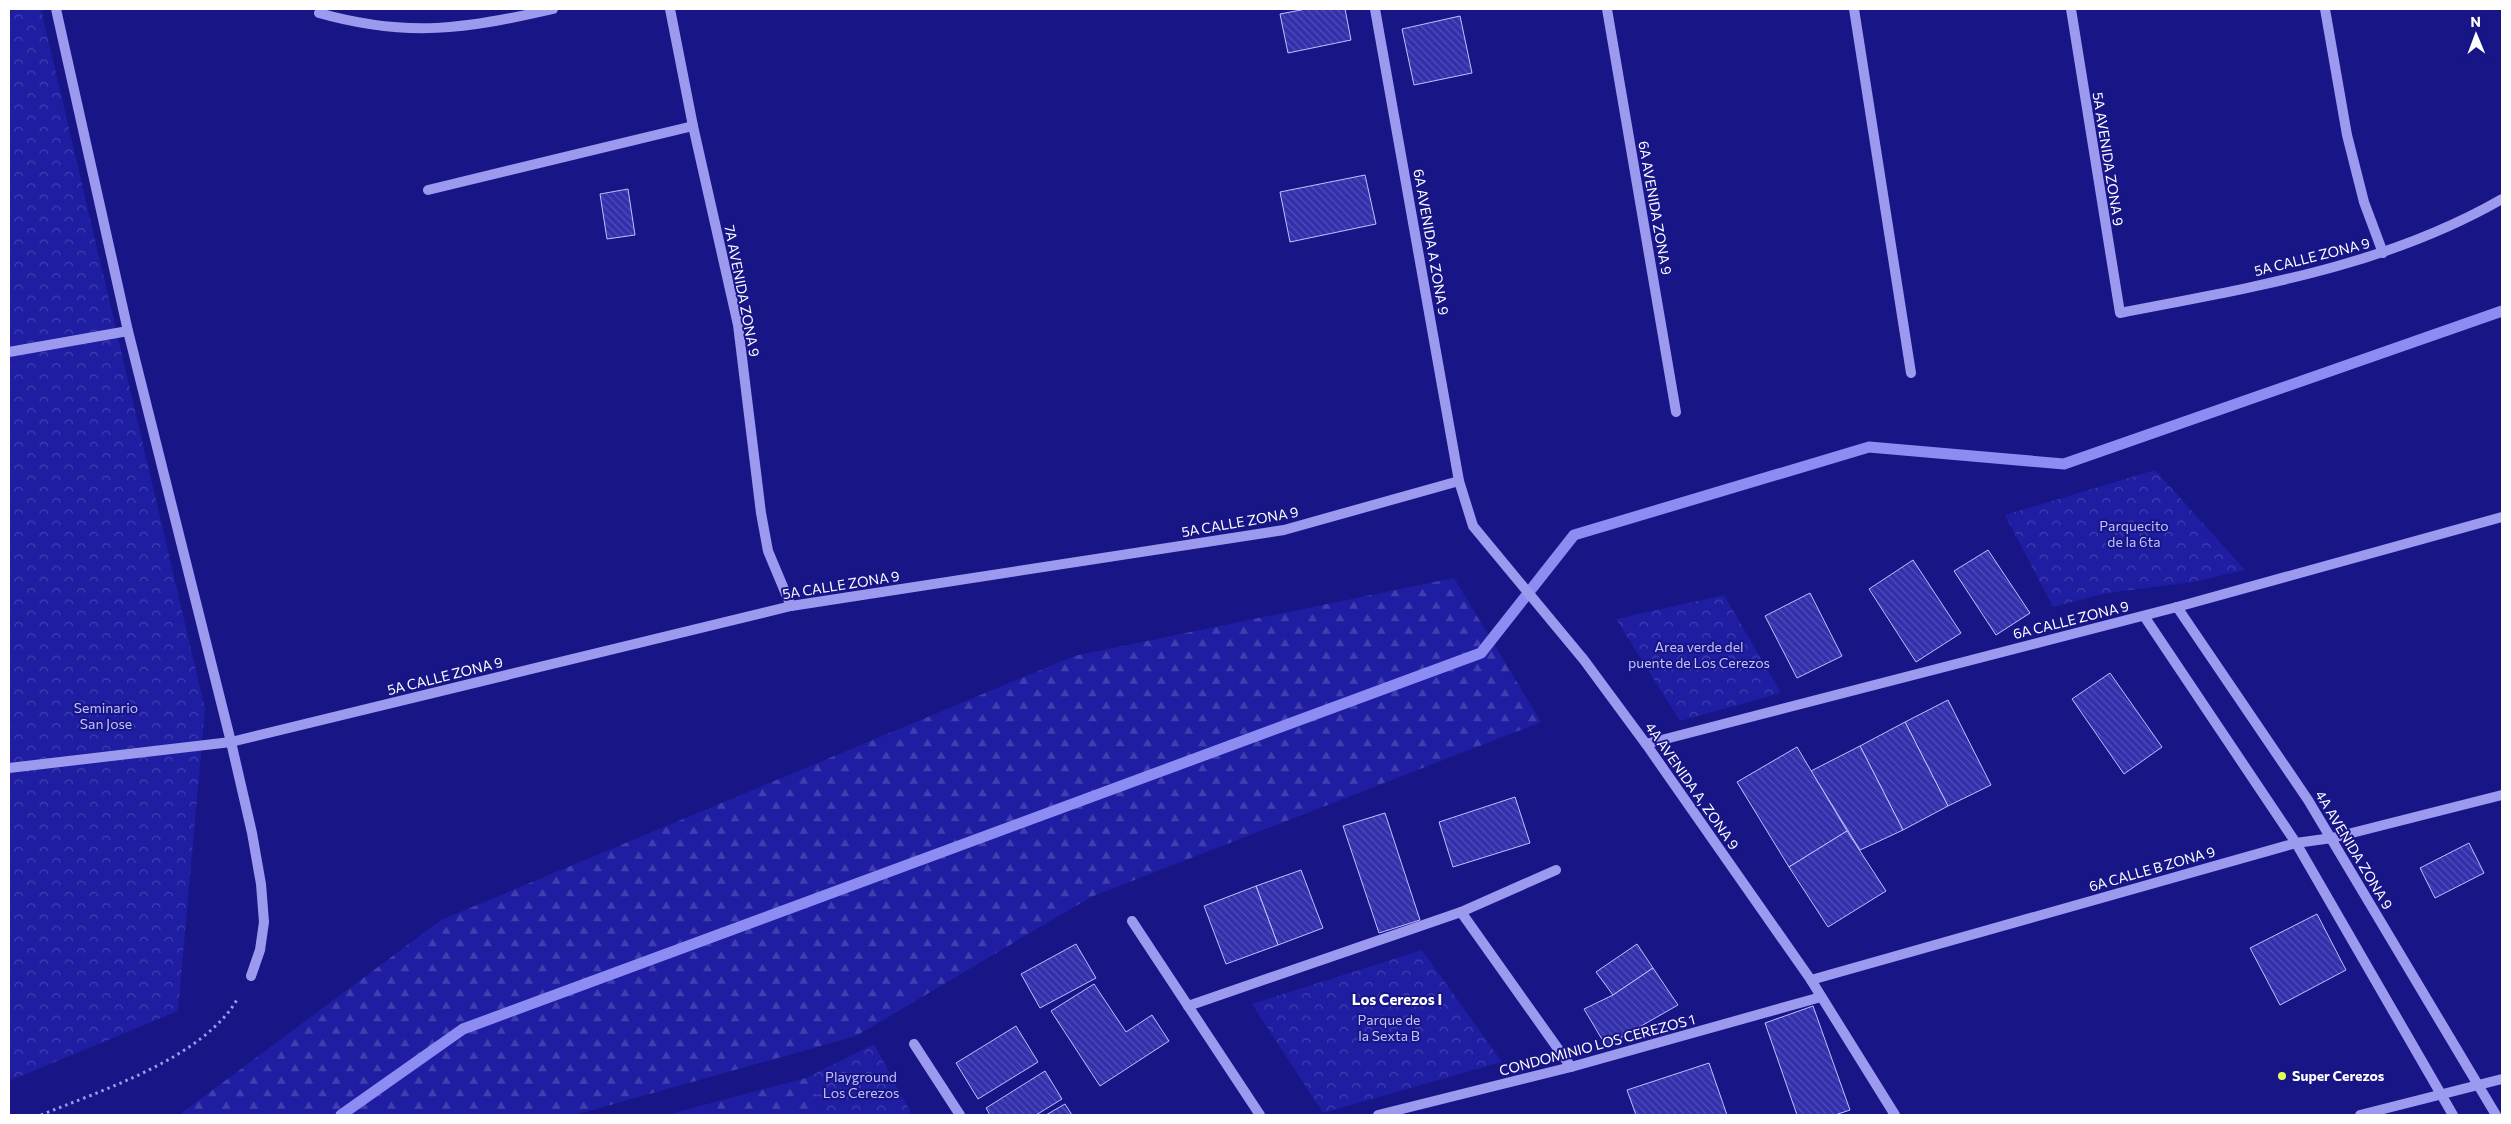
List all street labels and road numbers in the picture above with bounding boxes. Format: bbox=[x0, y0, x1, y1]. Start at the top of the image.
street label: 5A AVENIDA ZONA 9 bbox=[2090, 91, 2127, 227]
street label: 6A AVENIDA ZONA 9 bbox=[1635, 140, 1676, 276]
street label: 6A AVENIDA A ZONA 9 bbox=[1410, 167, 1453, 316]
street label: 7A AVENIDA ZONA 9 bbox=[721, 224, 764, 358]
street label: 5A CALLE ZONA 9 bbox=[2252, 234, 2371, 279]
street label: 5A CALLE ZONA 9 bbox=[1180, 503, 1300, 540]
street label: 5A CALLE ZONA 9 bbox=[781, 567, 901, 602]
street label: 6A CALLE ZONA 9 bbox=[2011, 597, 2131, 642]
street label: 5A CALLE ZONA 9 bbox=[385, 653, 504, 698]
street label: 4A AVENIDA A, ZONA 9 bbox=[1642, 719, 1743, 853]
street label: 4A AVENIDA ZONA 9 bbox=[2312, 787, 2397, 912]
street label: 6A CALLE B ZONA 9 bbox=[2087, 842, 2217, 895]
street label: CONDOMINIO LOS CEREZOS 1 bbox=[1497, 1010, 1697, 1079]

